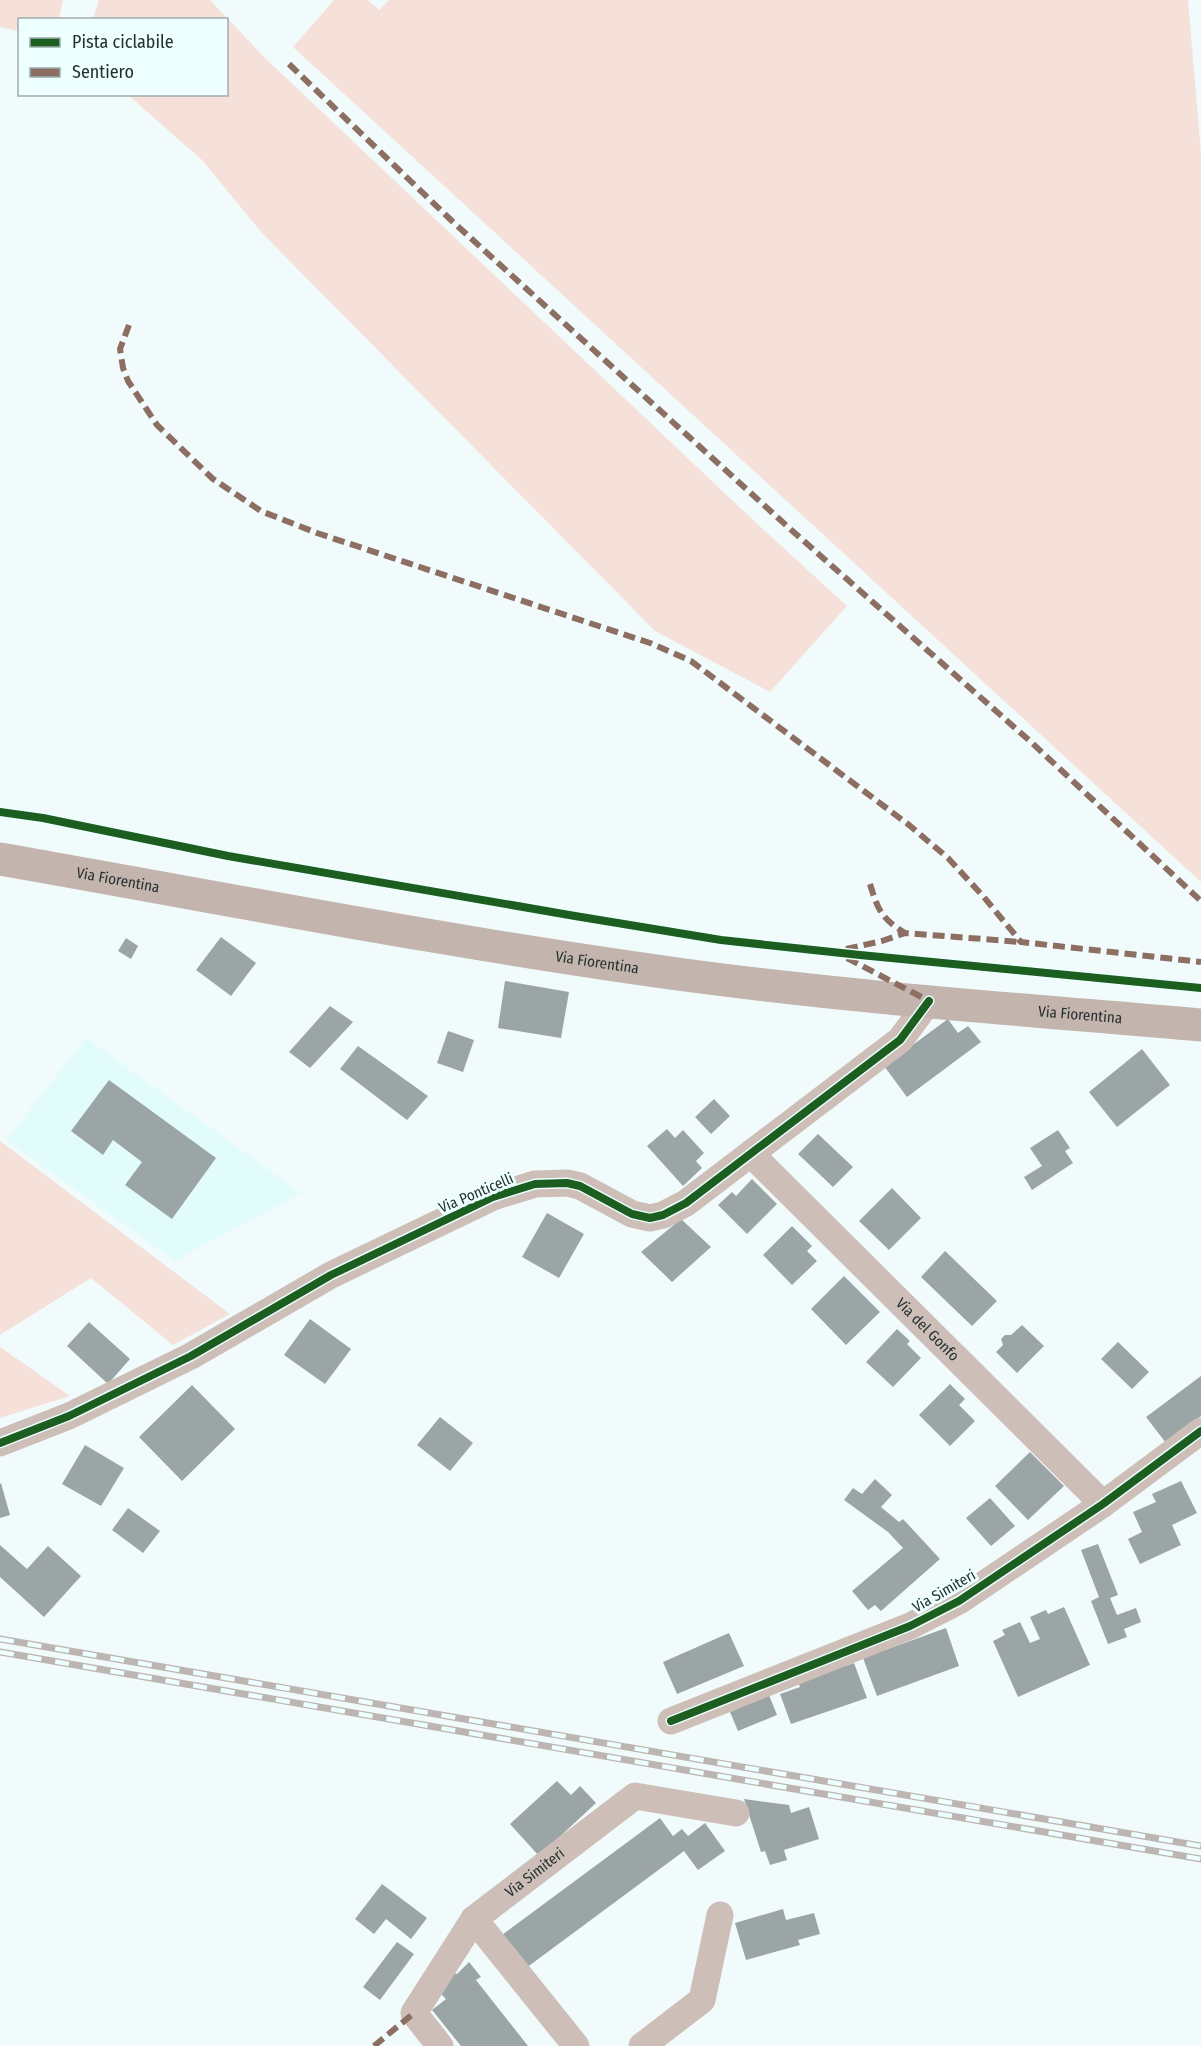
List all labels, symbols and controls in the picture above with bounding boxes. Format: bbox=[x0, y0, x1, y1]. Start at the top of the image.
legend bbox=[18, 18, 228, 96]
text: Pista ciclabile bbox=[72, 31, 174, 53]
text: Sentiero bbox=[72, 61, 134, 83]
street label: Via Fiorentina bbox=[75, 864, 161, 896]
street label: Via Fiorentina bbox=[554, 947, 640, 977]
street label: Via Fiorentina bbox=[1037, 1002, 1123, 1027]
street label: Via Ponticelli bbox=[436, 1169, 516, 1217]
street label: Via del Gonfo bbox=[892, 1294, 963, 1365]
street label: Via Simiteri bbox=[909, 1566, 979, 1616]
street label: Via Simiteri bbox=[501, 1844, 568, 1901]

